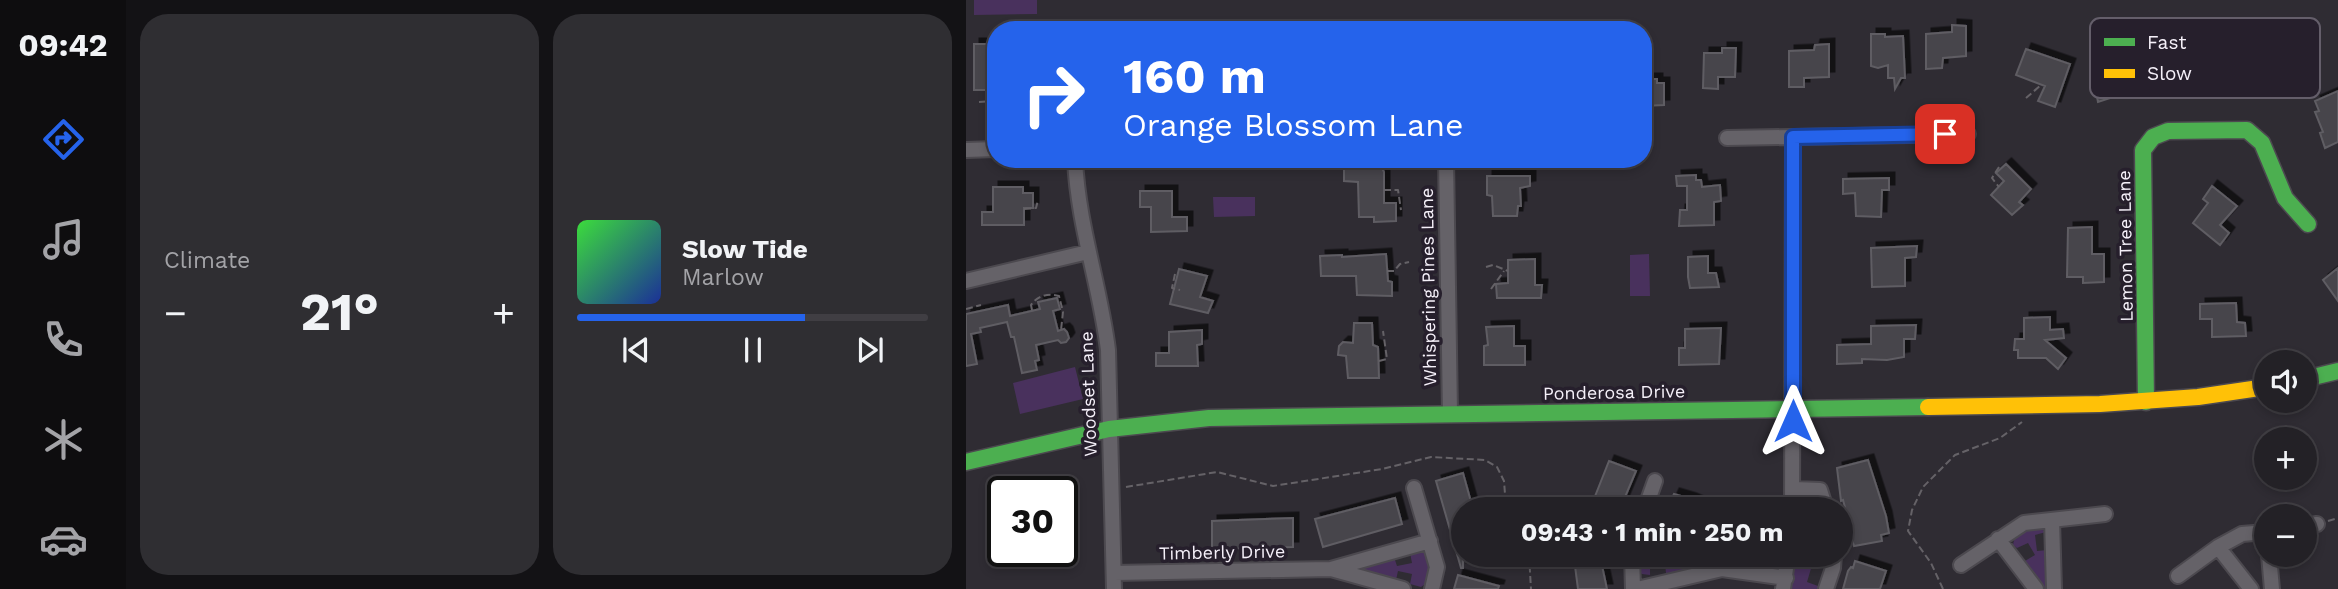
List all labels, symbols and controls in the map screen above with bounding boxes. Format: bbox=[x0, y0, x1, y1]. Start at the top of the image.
legend bbox=[2090, 18, 2320, 98]
text: 09:42 bbox=[18, 26, 108, 64]
text: Fast bbox=[2147, 31, 2186, 54]
text: 160 m bbox=[1123, 47, 1266, 105]
icon: right bbox=[1008, 49, 1099, 140]
text: Slow bbox=[2147, 62, 2192, 85]
pin bbox=[1915, 104, 1975, 164]
text: Orange Blossom Lane bbox=[1123, 106, 1463, 144]
icon: directions bbox=[39, 115, 88, 164]
icon: arrive bbox=[1926, 115, 1964, 153]
street label: Lemon Tree Lane bbox=[2113, 170, 2137, 322]
street label: Whispering Pines Lane bbox=[1416, 187, 1440, 387]
icon: music bbox=[39, 215, 88, 264]
text: Slow Tide bbox=[682, 234, 808, 264]
text: Climate bbox=[164, 247, 250, 274]
text: Marlow bbox=[682, 264, 764, 291]
text: 21° bbox=[300, 282, 379, 343]
text: − bbox=[164, 291, 187, 335]
text: + bbox=[492, 291, 515, 335]
icon: phone bbox=[39, 315, 88, 364]
icon: previous bbox=[617, 331, 655, 369]
icon: pause bbox=[734, 331, 772, 369]
icon: next bbox=[851, 331, 889, 369]
street label: Woodset Lane bbox=[1075, 331, 1101, 457]
map controls bbox=[2254, 350, 2317, 567]
button: sound bbox=[2254, 350, 2317, 413]
street label: Ponderosa Drive bbox=[1543, 380, 1685, 404]
position arrow bbox=[1756, 384, 1830, 458]
icon: climate bbox=[39, 415, 88, 464]
button: + bbox=[2254, 427, 2317, 490]
speed limit sign: 30 bbox=[987, 476, 1078, 567]
button: − bbox=[2254, 504, 2317, 567]
icon: car bbox=[39, 515, 88, 564]
text: 09:43 · 1 min · 250 m bbox=[1521, 517, 1783, 547]
street label: Timberly Drive bbox=[1159, 540, 1285, 564]

